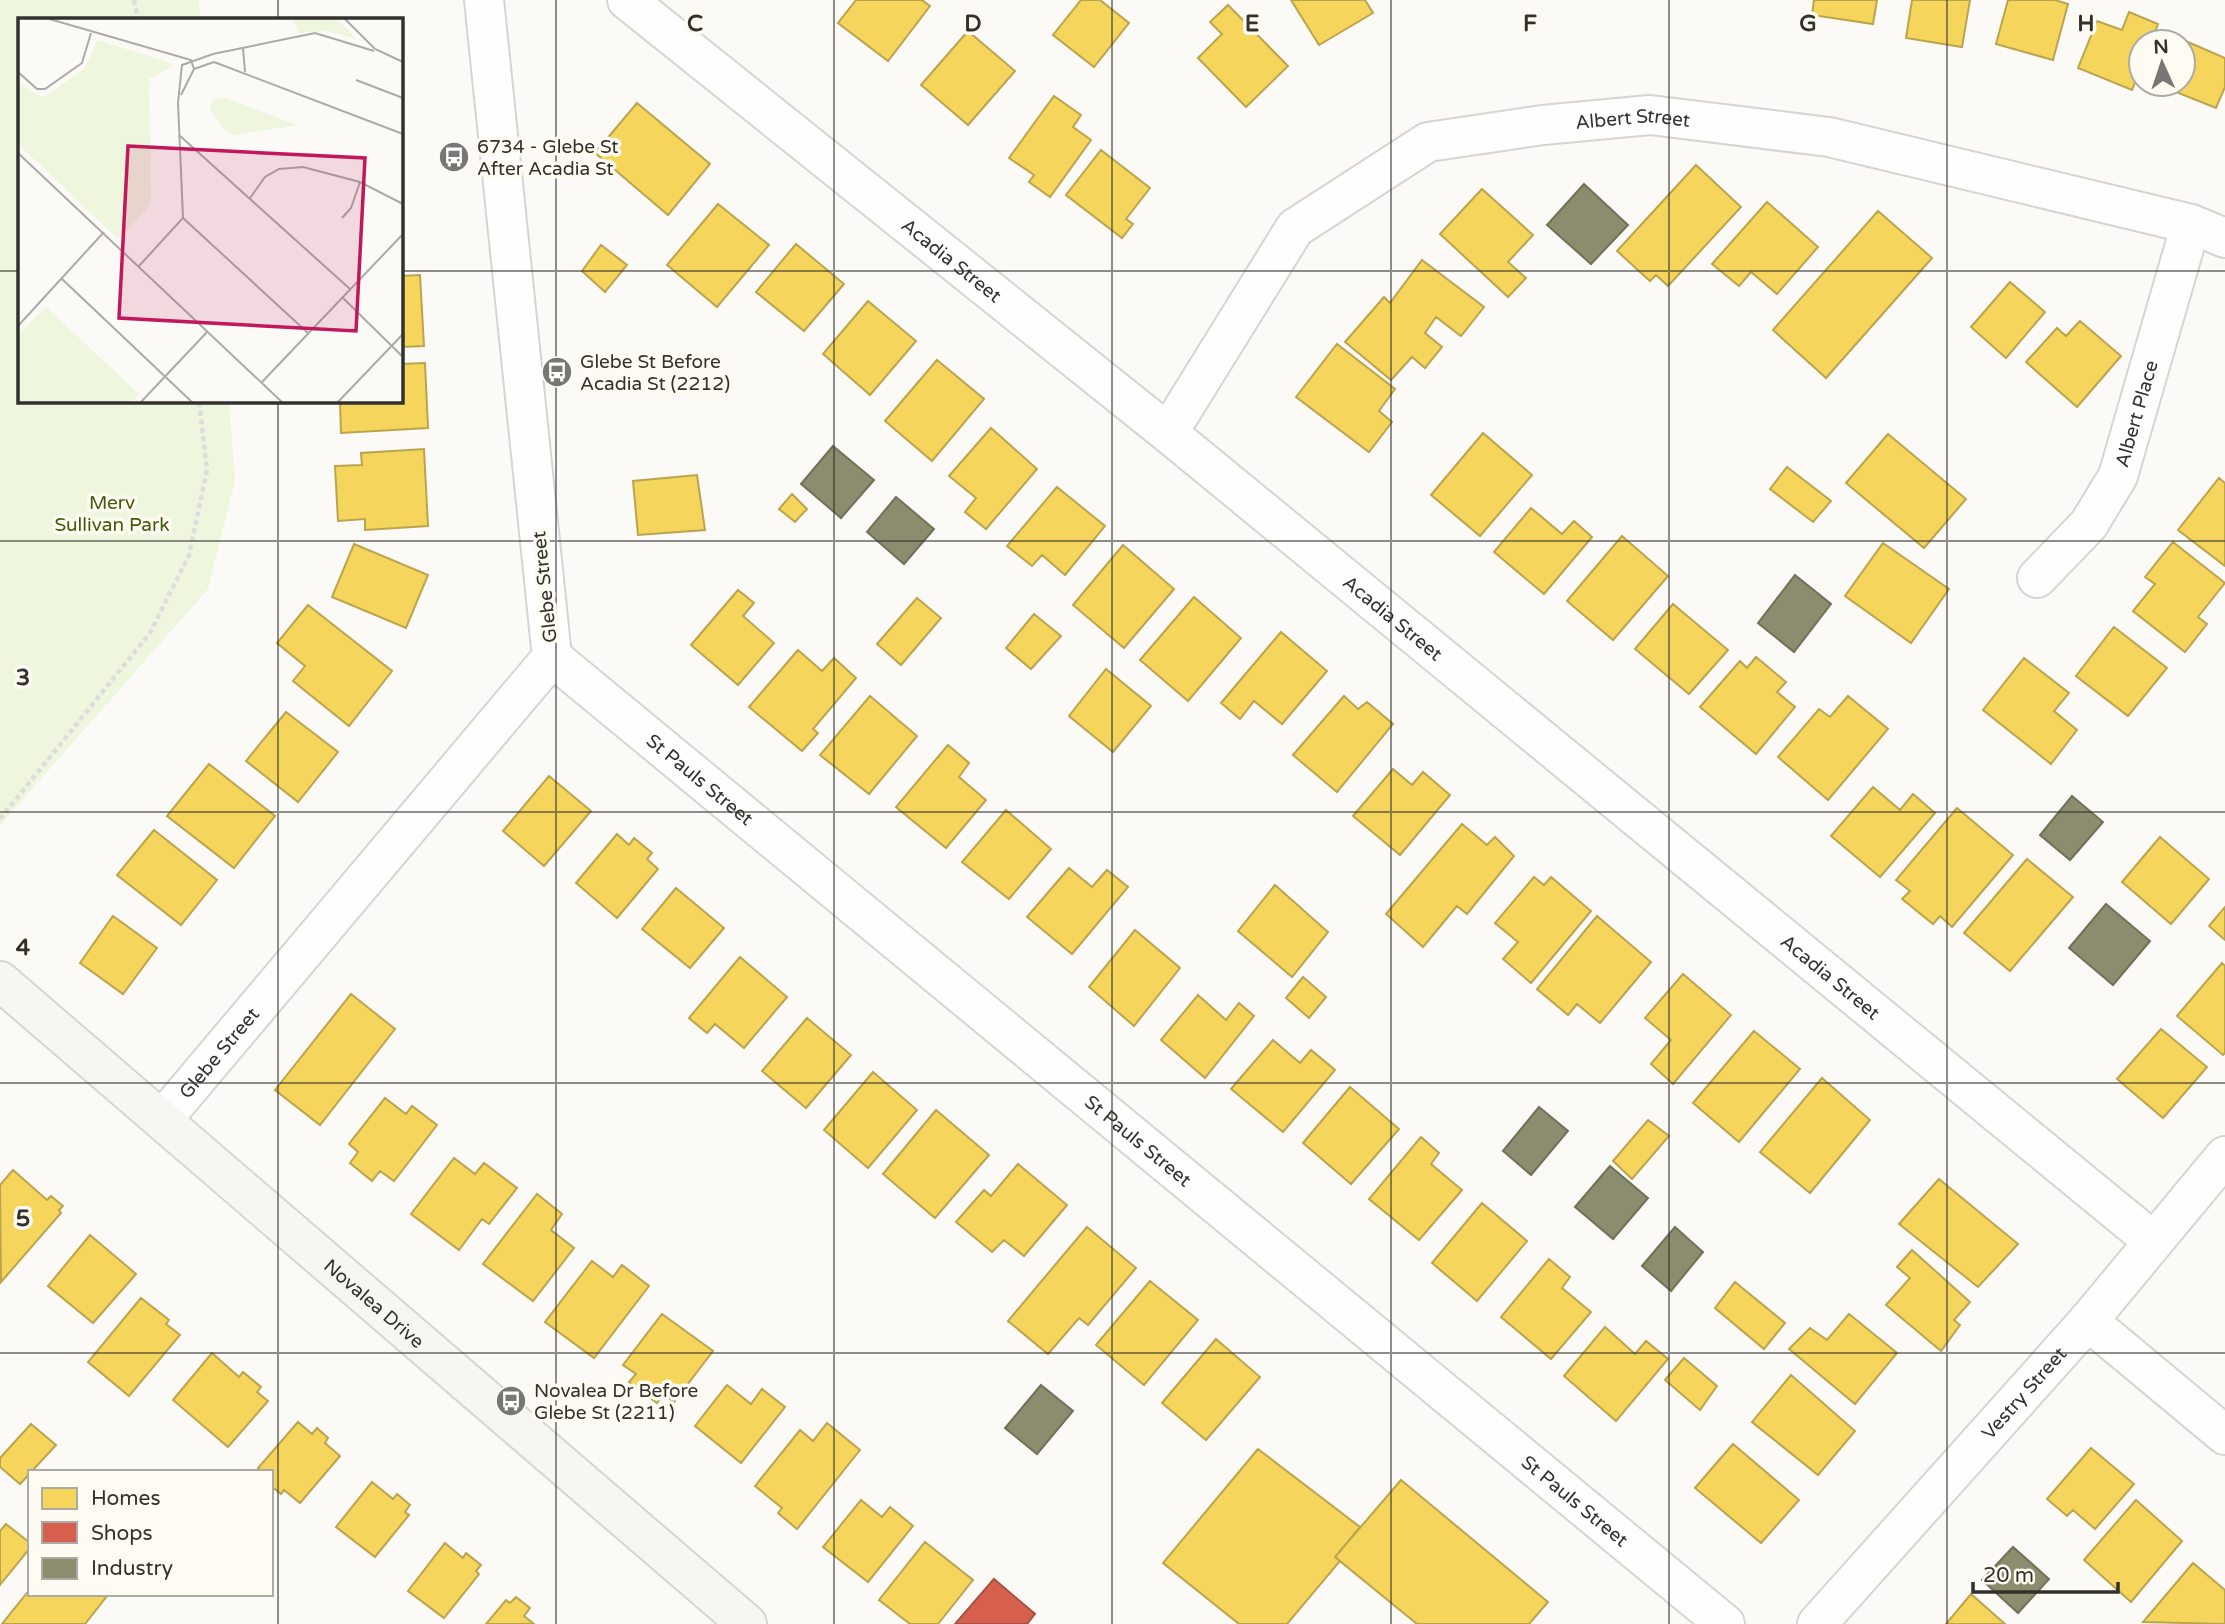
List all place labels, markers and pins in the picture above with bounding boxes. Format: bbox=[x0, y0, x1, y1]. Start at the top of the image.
place label: 6734 - Glebe St After Acadia St bbox=[477, 136, 618, 180]
bus stop icon: 6734 - Glebe St After Acadia St bbox=[437, 140, 471, 174]
place label: Glebe St Before Acadia St (2212) bbox=[580, 351, 730, 395]
bus stop icon: Glebe St Before Acadia St (2212) bbox=[540, 355, 574, 389]
place label: Novalea Dr Before Glebe St (2211) bbox=[534, 1380, 698, 1424]
bus stop icon: Novalea Dr Before Glebe St (2211) bbox=[494, 1384, 528, 1418]

